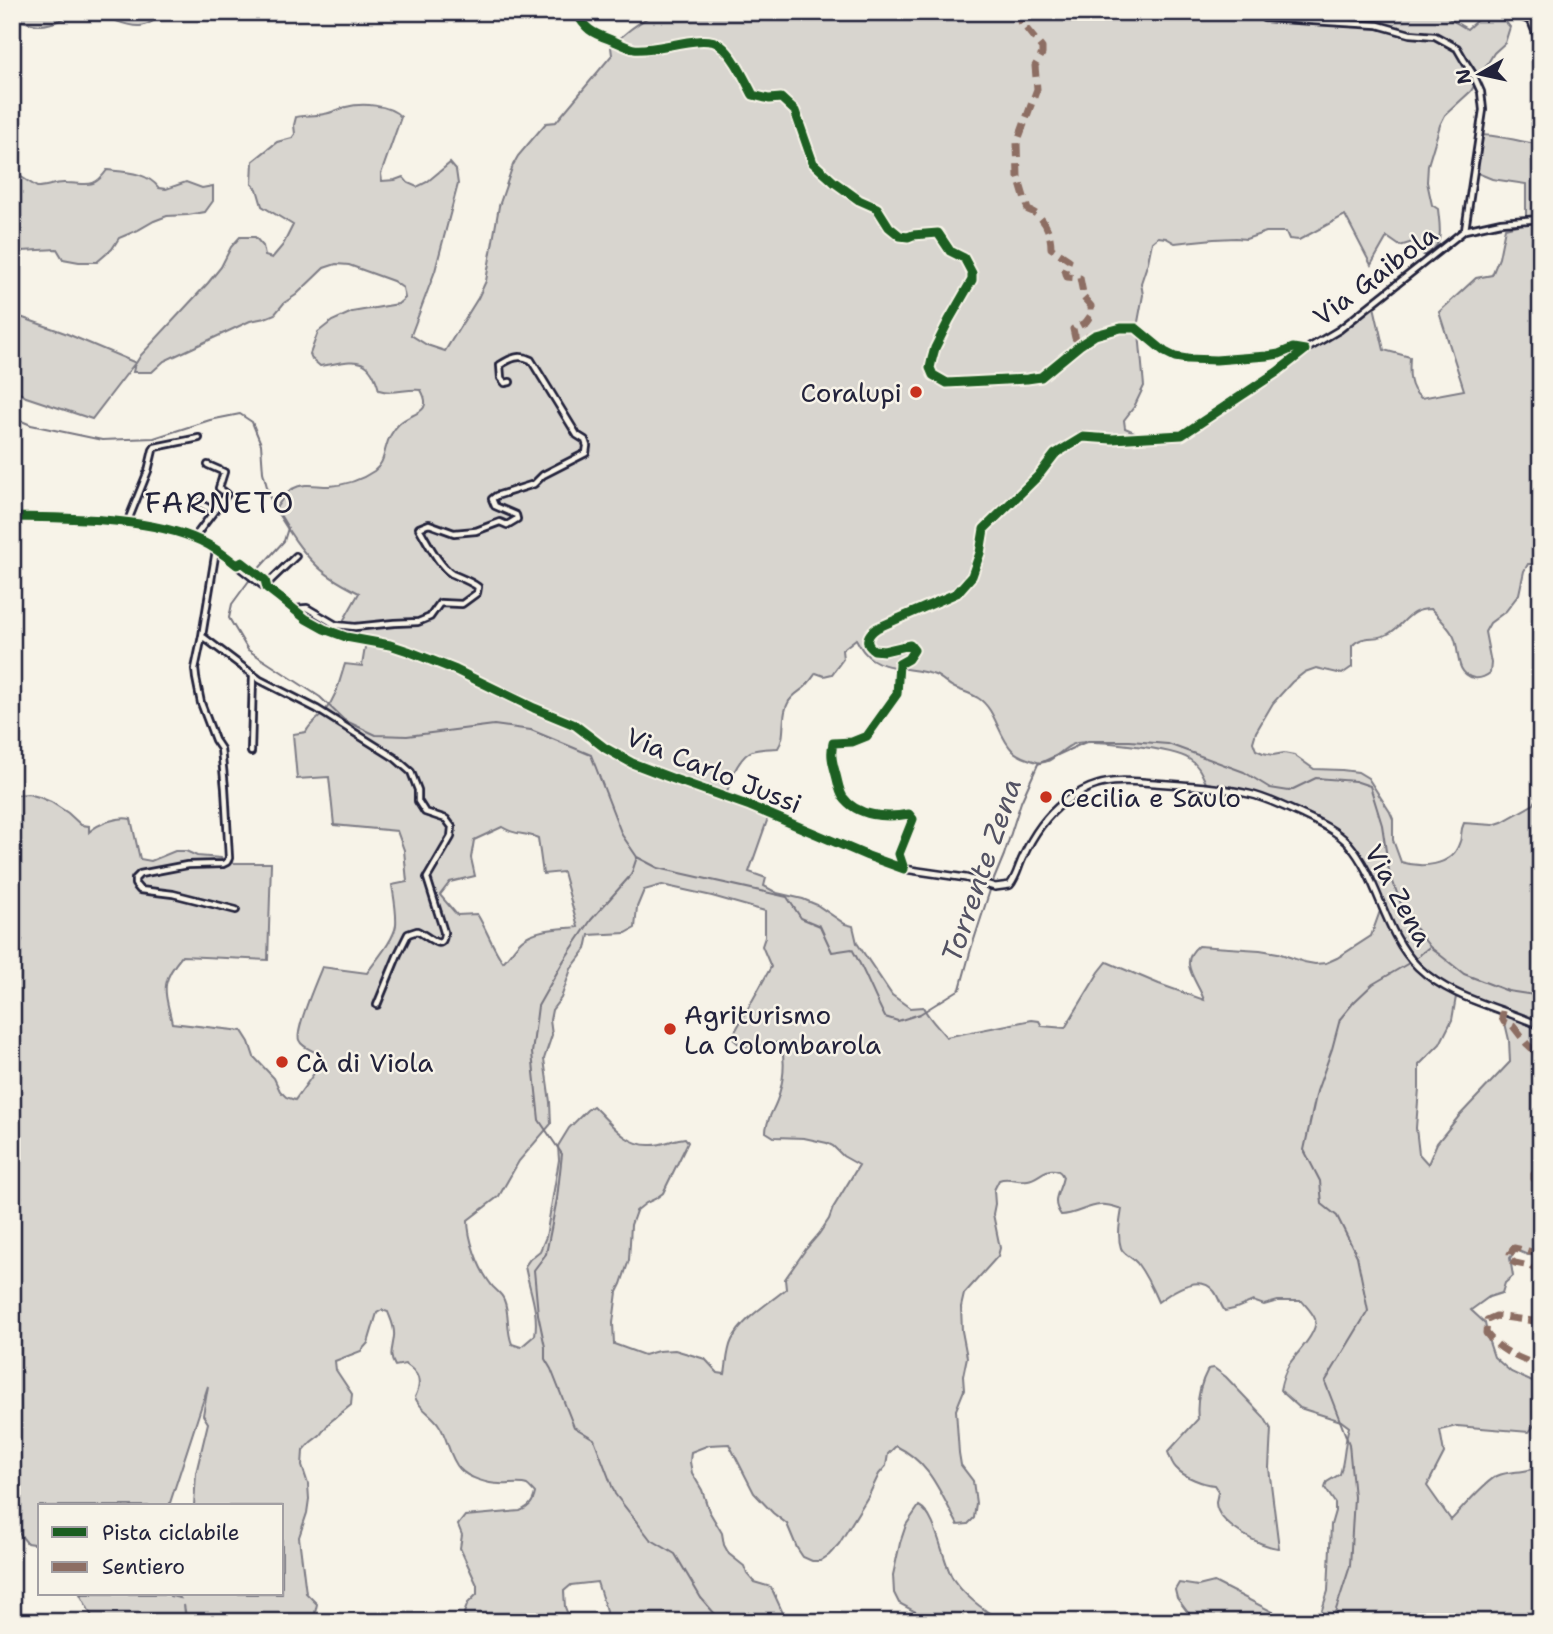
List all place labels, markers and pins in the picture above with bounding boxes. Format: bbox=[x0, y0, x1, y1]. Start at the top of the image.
place label: Coralupi bbox=[800, 375, 902, 410]
marker: Coralupi bbox=[908, 384, 924, 400]
place label: Cecilia e Saulo bbox=[1060, 780, 1241, 815]
marker: Cecilia e Saulo bbox=[1038, 789, 1054, 805]
place label: Agriturismo La Colombarola bbox=[684, 997, 881, 1062]
marker: Agriturismo La Colombarola bbox=[662, 1021, 678, 1037]
place label: Cà di Viola bbox=[296, 1045, 433, 1080]
marker: Cà di Viola bbox=[274, 1054, 290, 1070]

